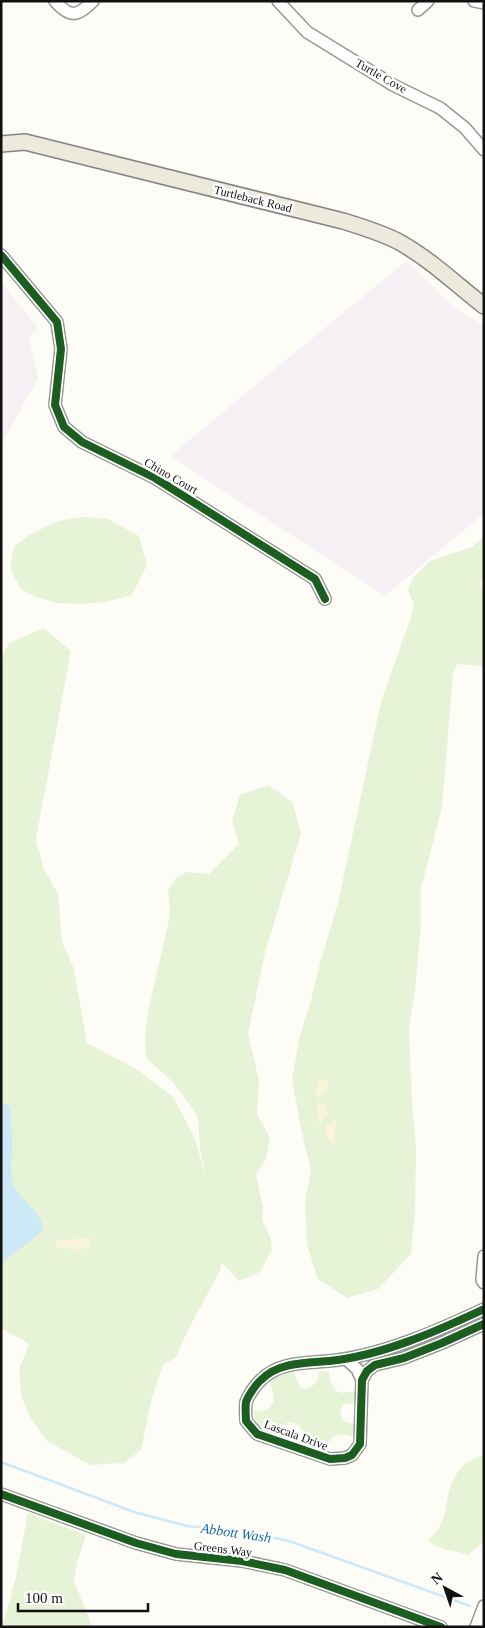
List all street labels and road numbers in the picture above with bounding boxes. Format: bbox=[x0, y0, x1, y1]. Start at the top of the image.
street label: Turtle Cove bbox=[353, 56, 409, 96]
street label: Turtleback Road bbox=[213, 183, 293, 215]
street label: Chino Court bbox=[142, 455, 201, 497]
street label: Lascala Drive bbox=[262, 1417, 330, 1453]
street label: Greens Way bbox=[193, 1538, 253, 1560]

